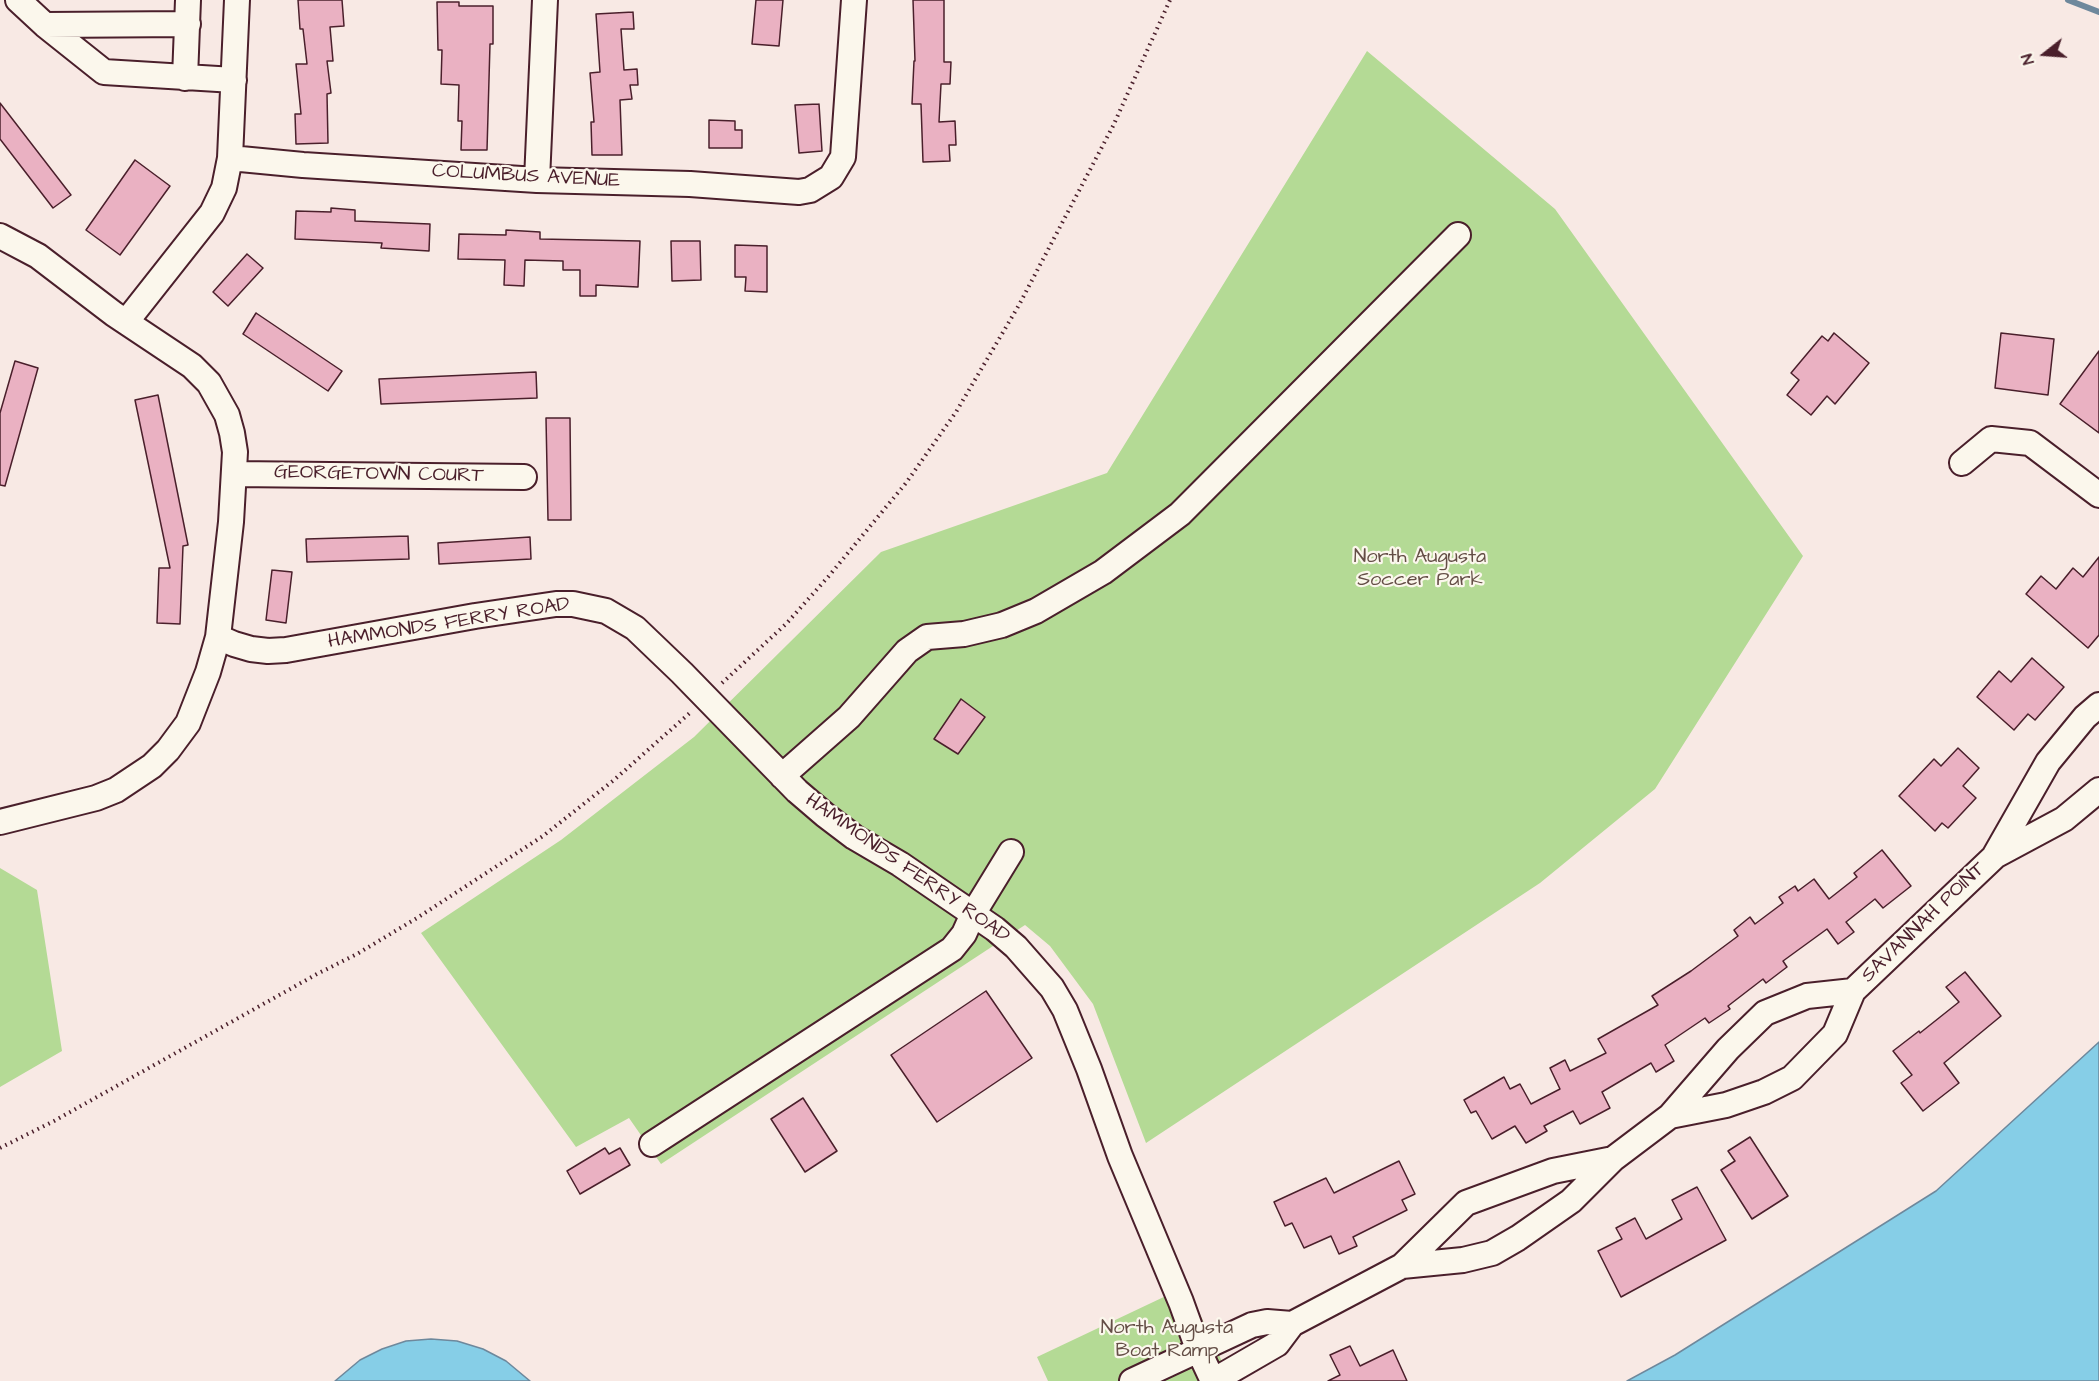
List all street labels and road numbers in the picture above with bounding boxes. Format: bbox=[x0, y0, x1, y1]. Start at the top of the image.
street label: COLUMBUS AVENUE bbox=[431, 160, 621, 194]
street label: GEORGETOWN COURT bbox=[274, 461, 484, 489]
street label: HAMMONDS FERRY ROAD bbox=[327, 593, 571, 655]
street label: HAMMONDS FERRY ROAD bbox=[800, 789, 1014, 949]
street label: SAVANNAH POINT bbox=[1857, 858, 1991, 988]

